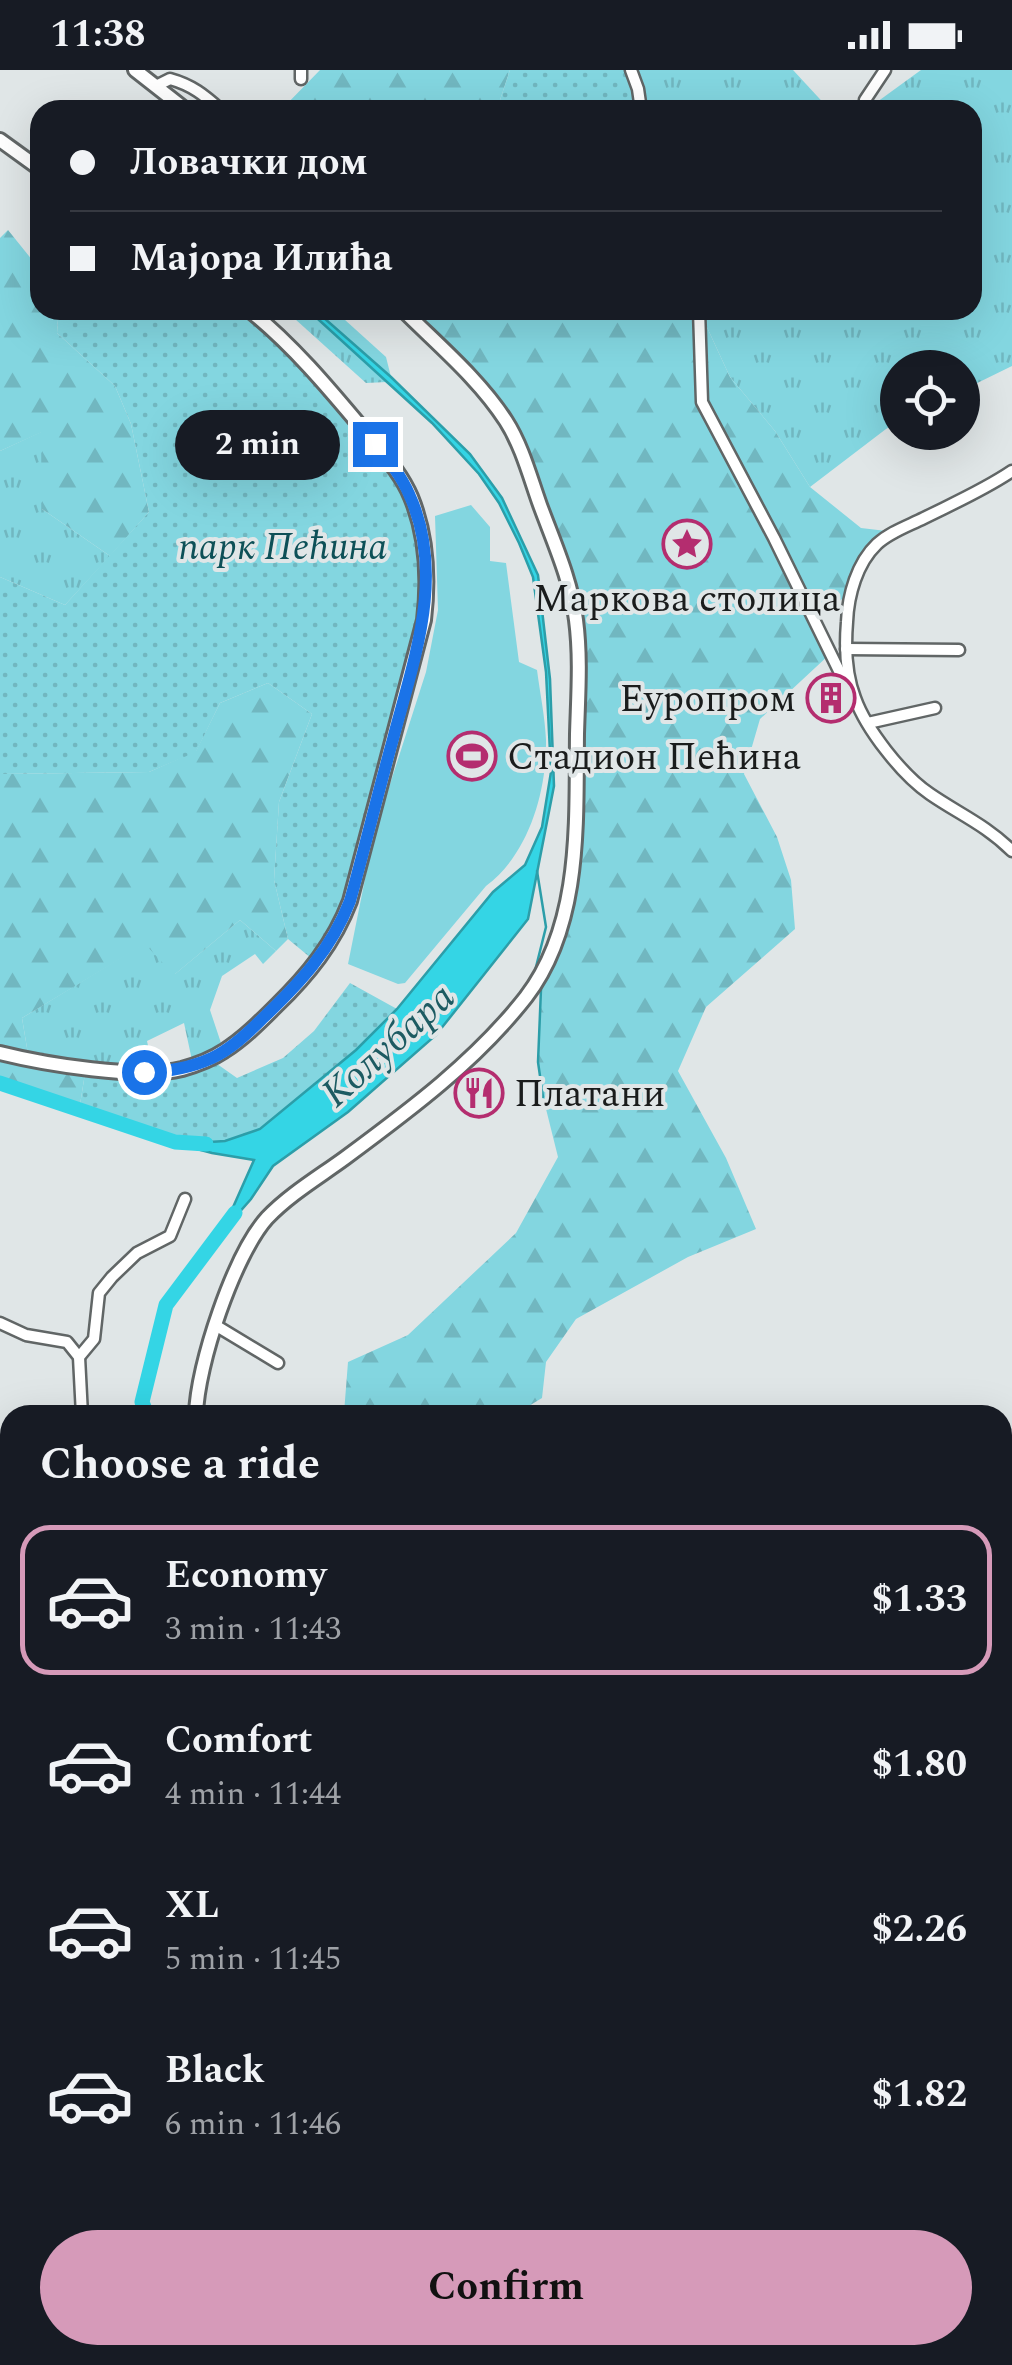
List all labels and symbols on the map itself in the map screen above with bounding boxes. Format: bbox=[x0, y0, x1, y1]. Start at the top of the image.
callout: 2 min bbox=[175, 409, 340, 479]
route end bbox=[353, 422, 398, 467]
place icon: Маркова столица bbox=[661, 518, 713, 570]
park label: парк Пећина bbox=[179, 519, 387, 577]
place label: Маркова столица bbox=[533, 571, 841, 629]
place label: Еуропром bbox=[620, 671, 796, 729]
building icon: Еуропром bbox=[805, 672, 857, 724]
place label: Стадион Пећина bbox=[507, 729, 802, 787]
sports icon: Стадион Пећина bbox=[446, 730, 498, 782]
water label: Колубара bbox=[308, 969, 470, 1123]
route start bbox=[122, 1050, 167, 1095]
place label: Платани bbox=[514, 1066, 665, 1124]
restaurant icon: Платани bbox=[453, 1067, 505, 1119]

